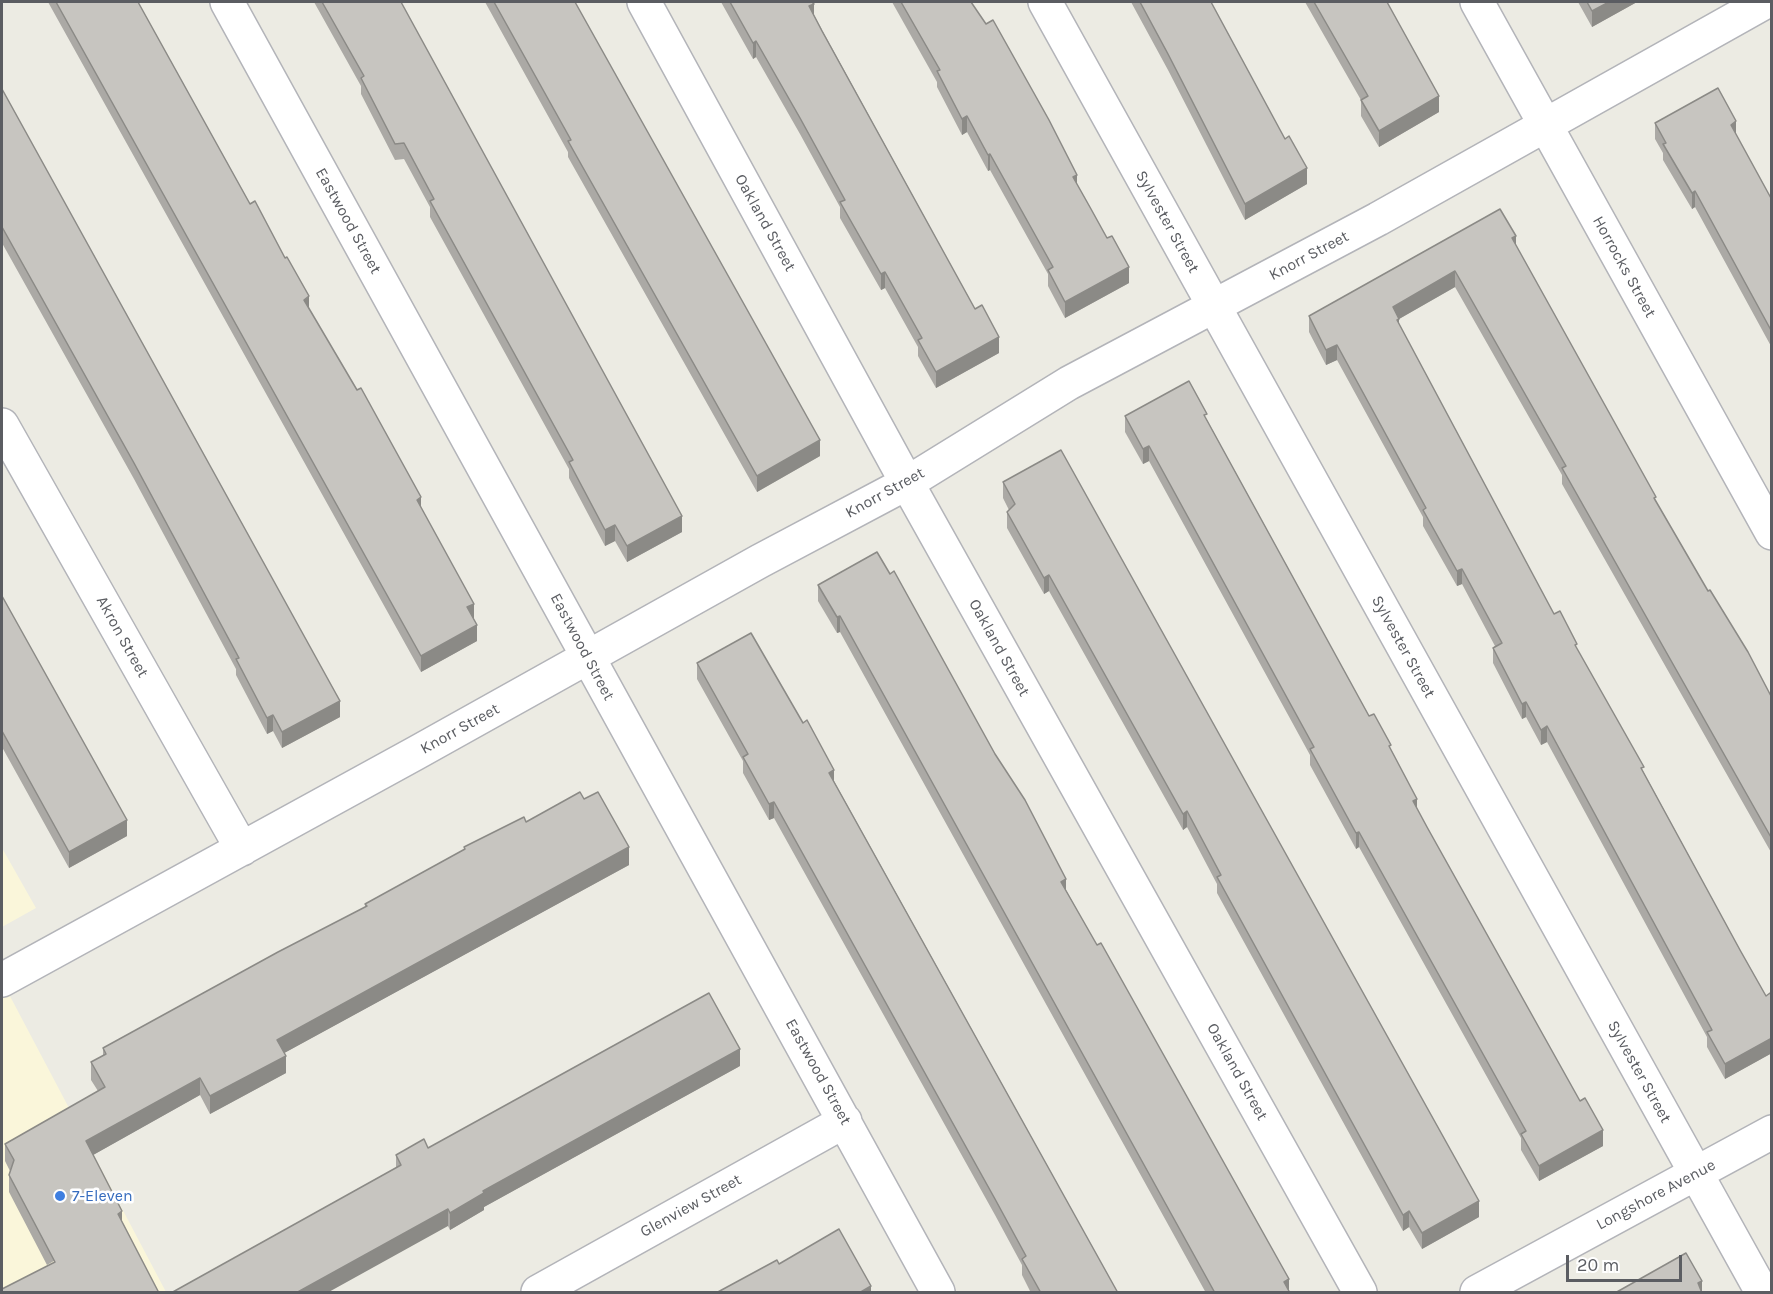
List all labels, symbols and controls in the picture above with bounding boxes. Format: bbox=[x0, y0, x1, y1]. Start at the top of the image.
street label: Eastwood Street bbox=[311, 165, 385, 277]
street label: Sylvester Street bbox=[1131, 167, 1203, 277]
street label: Oakland Street bbox=[730, 171, 800, 275]
street label: Horrocks Street bbox=[1588, 213, 1660, 321]
street label: Knorr Street bbox=[1266, 227, 1352, 285]
street label: Knorr Street bbox=[842, 463, 928, 523]
street label: Eastwood Street bbox=[546, 590, 618, 704]
street label: Sylvester Street bbox=[1367, 592, 1439, 702]
street label: Akron Street bbox=[92, 593, 152, 681]
street label: Oakland Street bbox=[964, 596, 1034, 700]
street label: Knorr Street bbox=[417, 699, 503, 759]
street label: Eastwood Street bbox=[781, 1016, 855, 1128]
street label: Sylvester Street bbox=[1603, 1017, 1675, 1127]
street label: Oakland Street bbox=[1202, 1020, 1272, 1124]
street label: Longshore Avenue bbox=[1593, 1155, 1719, 1235]
street label: Glenview Street bbox=[637, 1170, 745, 1242]
place label: 7-Eleven bbox=[72, 1186, 133, 1206]
marker: 7-Eleven bbox=[53, 1189, 67, 1203]
scale bar bbox=[1569, 1243, 1684, 1281]
text: 20 m bbox=[1577, 1254, 1619, 1276]

